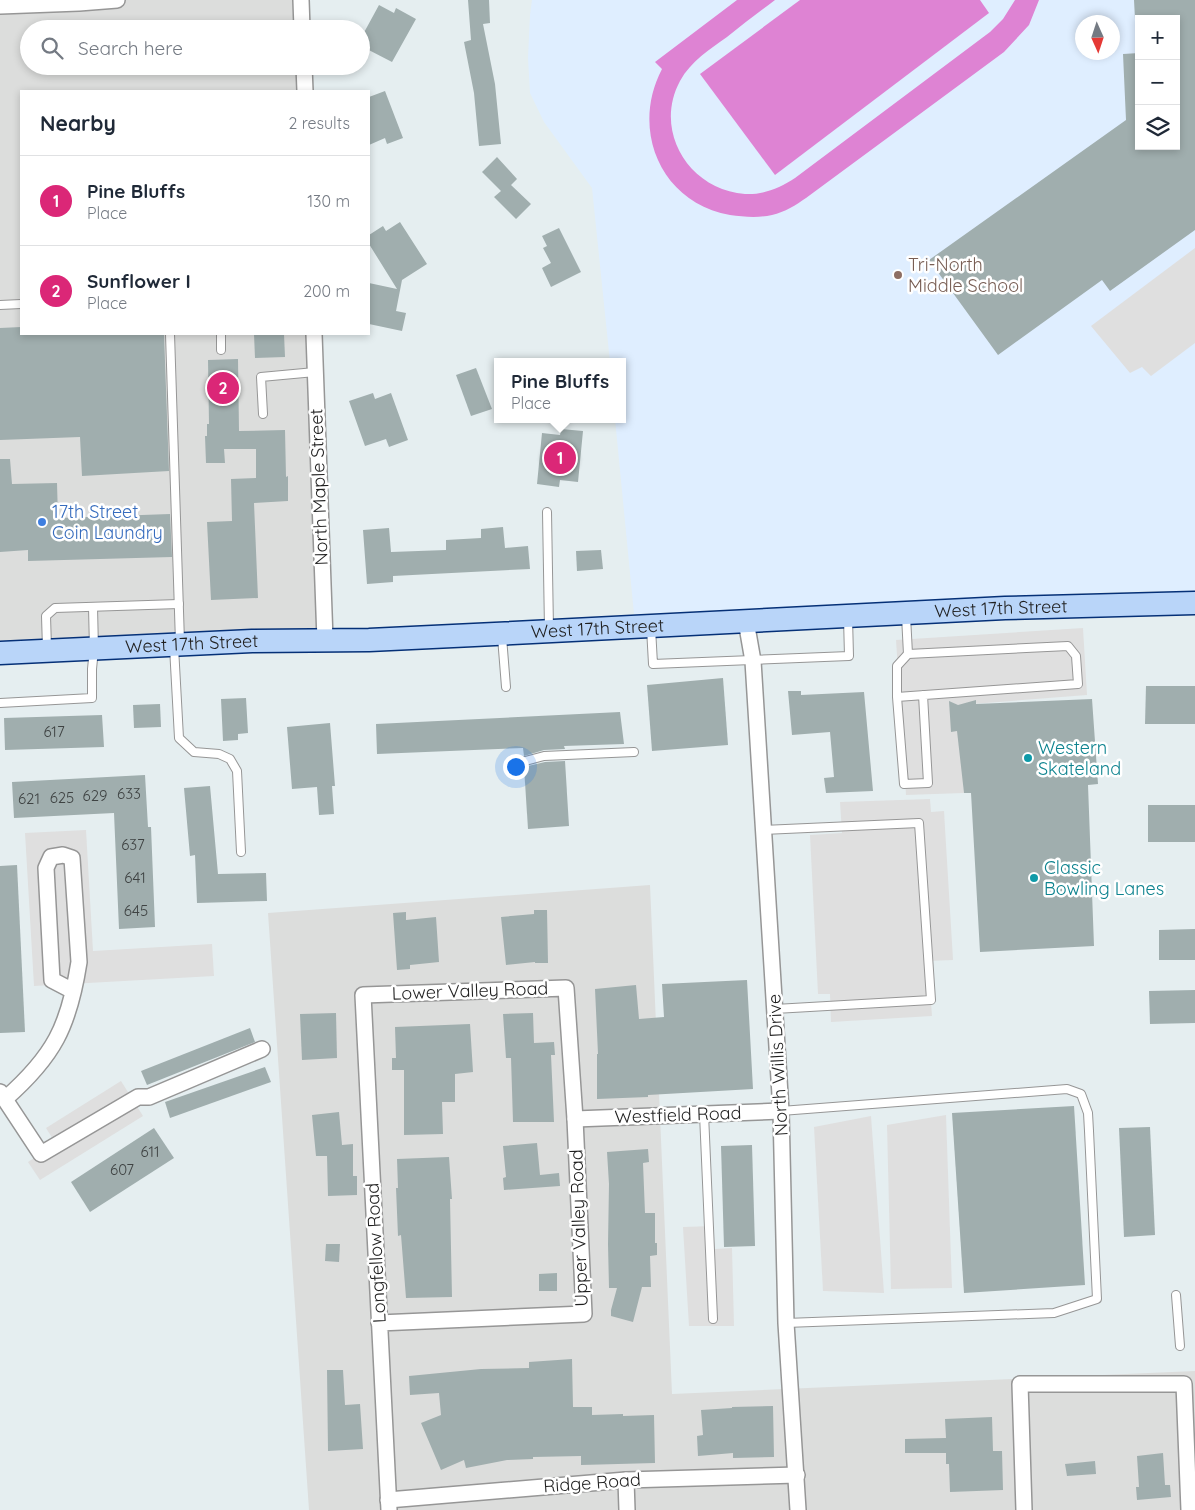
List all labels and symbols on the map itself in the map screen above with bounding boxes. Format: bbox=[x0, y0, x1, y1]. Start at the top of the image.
north arrow bbox=[1075, 15, 1120, 60]
place label: Tri-North Middle School bbox=[908, 253, 1023, 297]
marker: Tri-North Middle School bbox=[892, 269, 904, 281]
pin: 2 bbox=[207, 369, 239, 407]
street label: North Maple Street bbox=[304, 408, 333, 566]
pin: 1 bbox=[544, 439, 576, 477]
place label: 17th Street Coin Laundry bbox=[52, 500, 163, 544]
marker: 17th Street Coin Laundry bbox=[36, 516, 48, 528]
street label: West 17th Street bbox=[934, 594, 1068, 623]
street label: West 17th Street bbox=[530, 613, 664, 643]
street label: West 17th Street bbox=[125, 629, 258, 658]
house number: 617 bbox=[43, 722, 65, 741]
place label: Western Skateland bbox=[1038, 736, 1121, 780]
marker: Western Skateland bbox=[1022, 752, 1034, 764]
your location bbox=[503, 754, 529, 780]
house number: 633 bbox=[117, 784, 141, 803]
house number: 629 bbox=[83, 786, 107, 805]
house number: 625 bbox=[50, 788, 74, 807]
house number: 621 bbox=[18, 789, 40, 808]
house number: 637 bbox=[121, 835, 145, 854]
place label: Classic Bowling Lanes bbox=[1044, 856, 1164, 900]
house number: 641 bbox=[124, 868, 146, 887]
marker: Classic Bowling Lanes bbox=[1028, 872, 1040, 884]
house number: 645 bbox=[124, 901, 148, 920]
street label: Lower Valley Road bbox=[391, 976, 549, 1005]
street label: North Willis Drive bbox=[762, 993, 793, 1137]
street label: Westfield Road bbox=[614, 1101, 742, 1128]
house number: 611 bbox=[140, 1142, 160, 1161]
street label: Upper Valley Road bbox=[564, 1149, 593, 1307]
house number: 607 bbox=[110, 1160, 134, 1179]
street label: Longfellow Road bbox=[360, 1182, 391, 1324]
street label: Ridge Road bbox=[543, 1468, 641, 1497]

